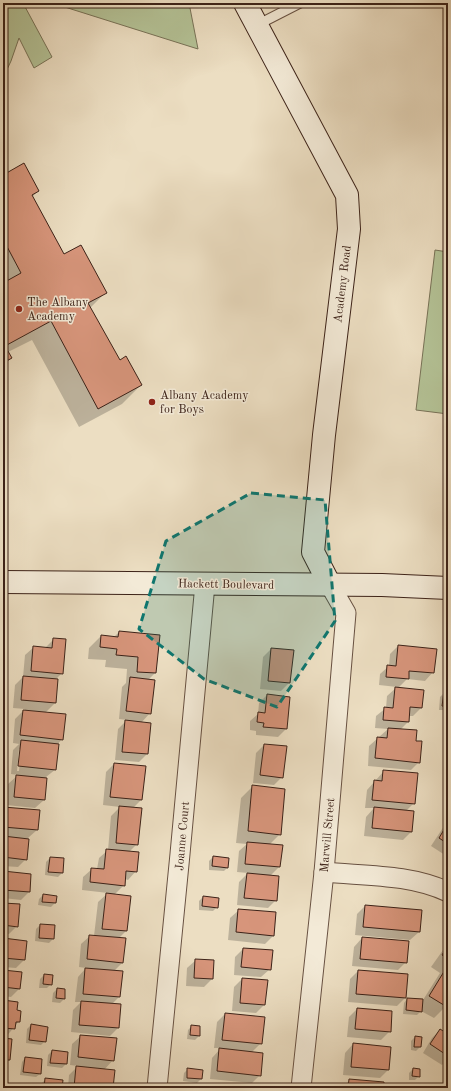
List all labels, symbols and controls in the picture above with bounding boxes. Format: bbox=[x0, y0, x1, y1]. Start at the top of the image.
street label: Academy Road bbox=[332, 245, 354, 324]
place label: The Albany Academy bbox=[27, 297, 89, 323]
marker: The Albany Academy bbox=[14, 304, 24, 314]
place label: Albany Academy for Boys bbox=[160, 390, 249, 416]
marker: Albany Academy for Boys bbox=[147, 397, 157, 407]
street label: Hackett Boulevard bbox=[178, 578, 274, 592]
street label: Marwill Street bbox=[319, 797, 337, 873]
street label: Joanne Court bbox=[174, 801, 192, 871]

